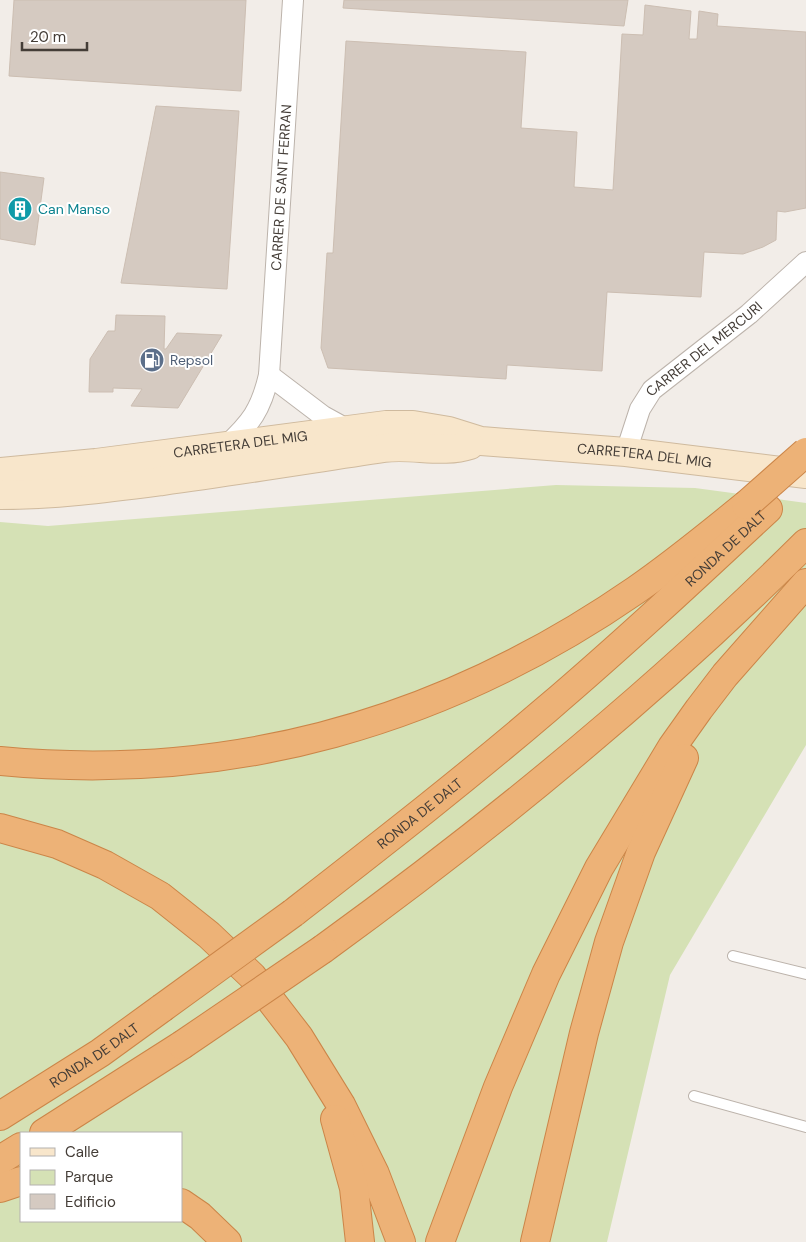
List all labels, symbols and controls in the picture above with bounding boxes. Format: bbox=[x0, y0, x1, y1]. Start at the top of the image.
scale bar bbox=[22, 20, 88, 52]
text: 20 m bbox=[30, 27, 66, 47]
street label: CARRER DE SANT FERRAN bbox=[267, 104, 295, 271]
building icon: Can Manso bbox=[7, 196, 33, 222]
place label: Can Manso bbox=[38, 200, 110, 218]
street label: CARRER DEL MERCURI bbox=[642, 297, 766, 399]
fuel station icon: Repsol bbox=[139, 347, 165, 373]
place label: Repsol bbox=[170, 351, 213, 369]
street label: CARRETERA DEL MIG bbox=[172, 426, 309, 462]
street label: CARRETERA DEL MIG bbox=[577, 439, 713, 471]
street label: RONDA DE DALT bbox=[681, 506, 770, 590]
street label: RONDA DE DALT bbox=[373, 774, 466, 853]
street label: RONDA DE DALT bbox=[46, 1019, 142, 1092]
legend bbox=[20, 1132, 182, 1222]
text: Calle bbox=[65, 1142, 99, 1162]
text: Parque bbox=[65, 1167, 113, 1187]
text: Edificio bbox=[65, 1192, 116, 1212]

